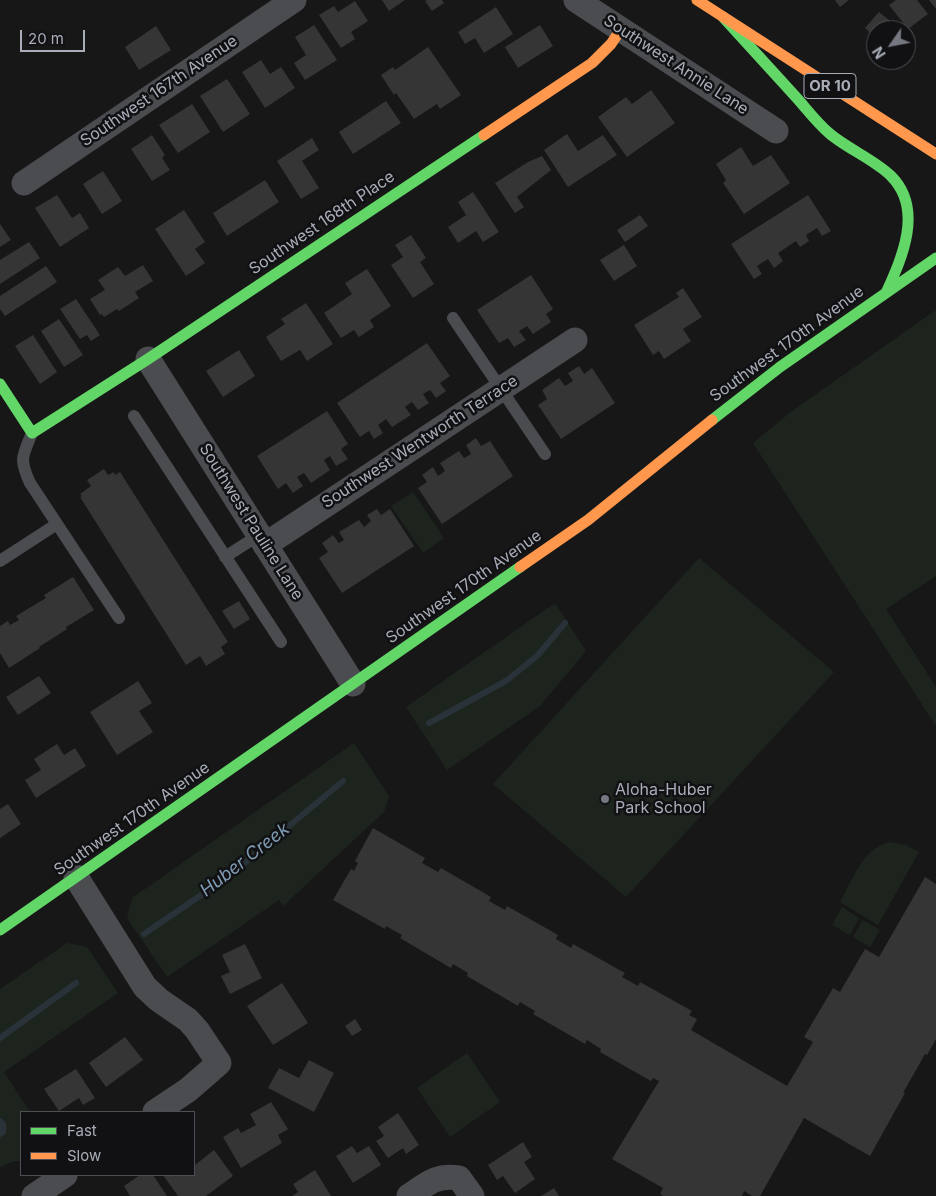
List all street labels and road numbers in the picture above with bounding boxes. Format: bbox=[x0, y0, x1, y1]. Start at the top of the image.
street label: Southwest Annie Lane bbox=[600, 11, 752, 119]
street label: Southwest 167th Avenue bbox=[77, 31, 241, 151]
road number: OR 10 bbox=[804, 74, 856, 98]
street label: Southwest 168th Place bbox=[246, 167, 398, 279]
street label: Southwest 170th Avenue bbox=[706, 282, 868, 406]
street label: Southwest Wentworth Terrace bbox=[319, 371, 521, 513]
street label: Southwest Pauline Lane bbox=[195, 440, 307, 604]
street label: Southwest 170th Avenue bbox=[383, 526, 545, 648]
street label: Southwest 170th Avenue bbox=[51, 758, 213, 880]

